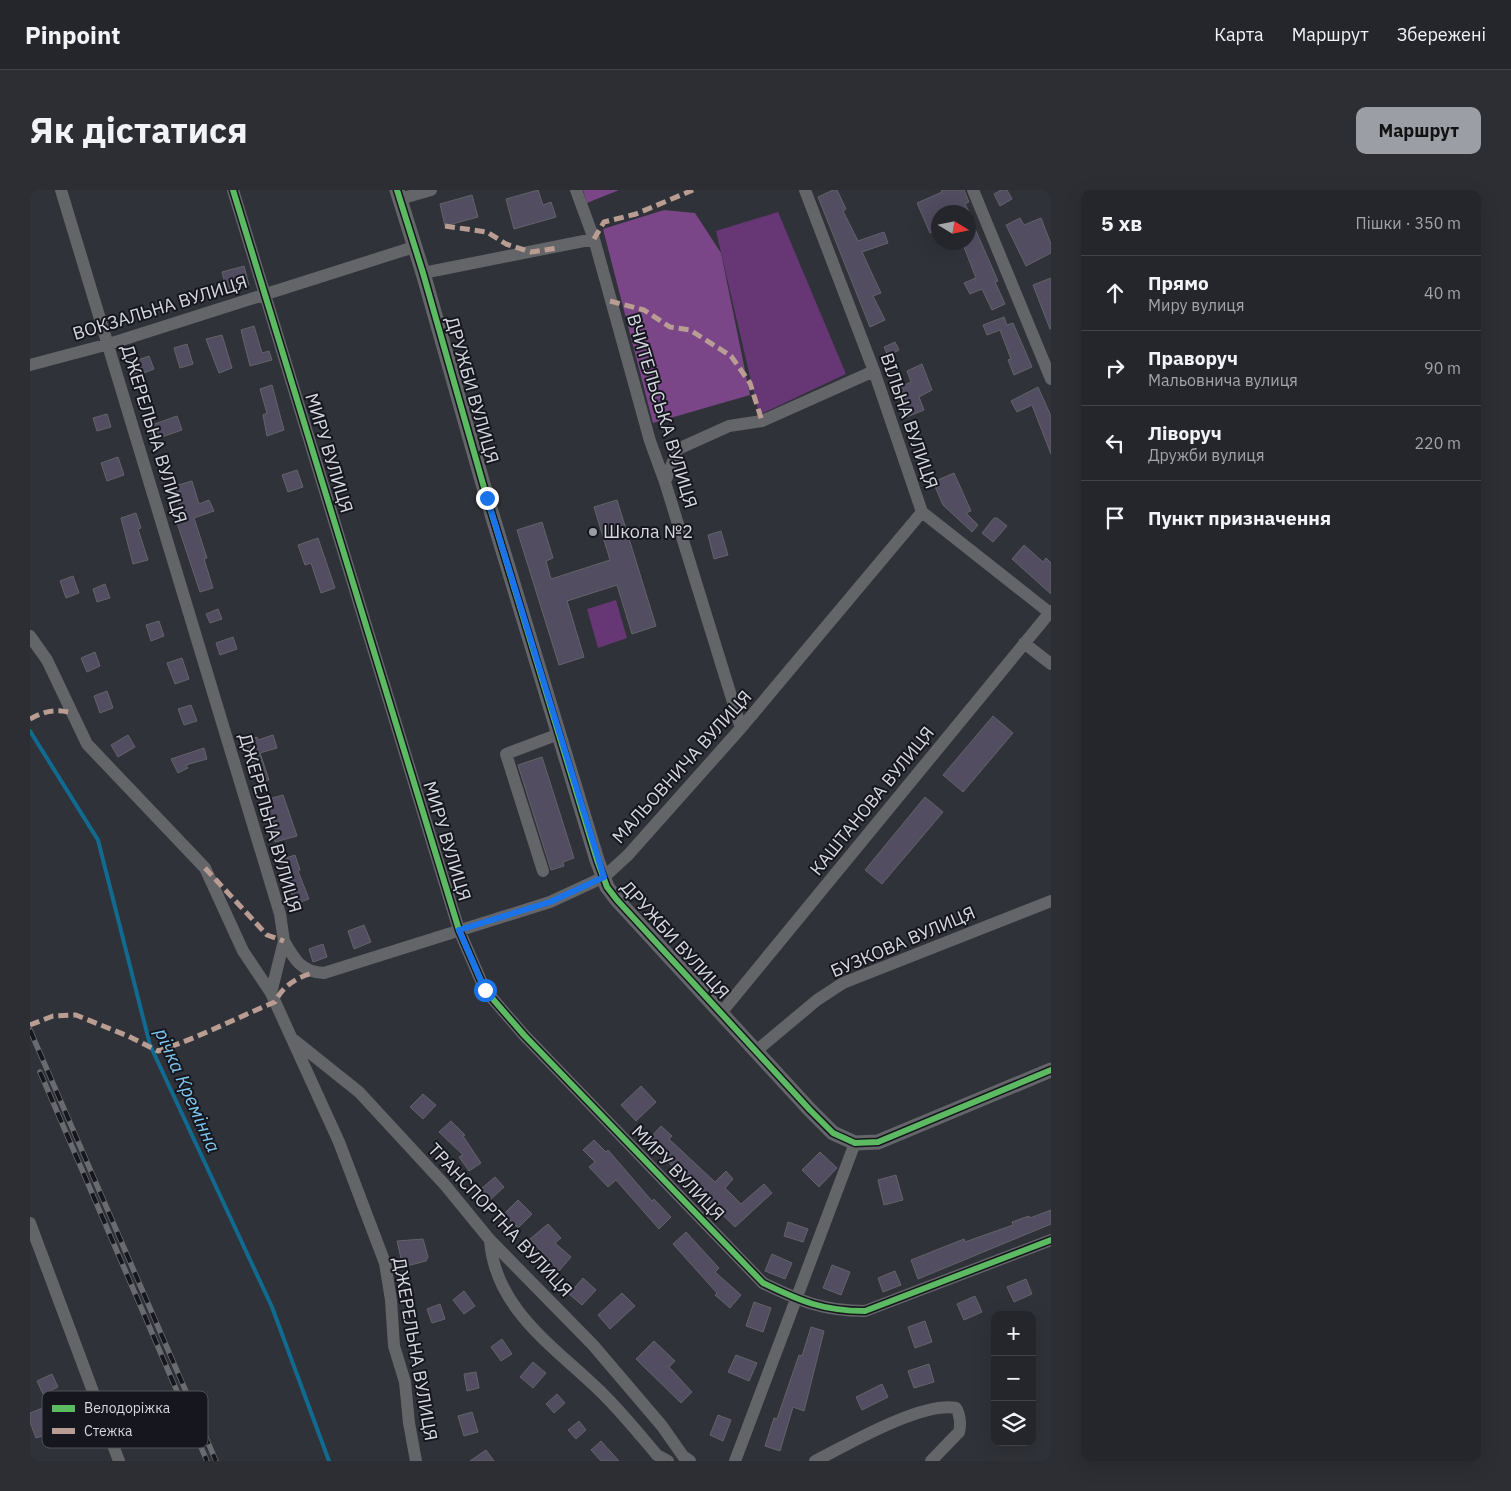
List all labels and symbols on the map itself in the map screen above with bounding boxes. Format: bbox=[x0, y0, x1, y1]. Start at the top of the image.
north arrow bbox=[931, 205, 976, 250]
street label: ВОКЗАЛЬНА ВУЛИЦЯ bbox=[70, 270, 250, 345]
street label: ВЧИТЕЛЬСЬКА ВУЛИЦЯ bbox=[622, 311, 703, 511]
street label: ДРУЖБИ ВУЛИЦЯ bbox=[441, 314, 504, 466]
street label: ДЖЕРЕЛЬНА ВУЛИЦЯ bbox=[116, 342, 193, 526]
street label: ВІЛЬНА ВУЛИЦЯ bbox=[875, 350, 943, 492]
street label: МИРУ ВУЛИЦЯ bbox=[300, 390, 359, 516]
route end bbox=[476, 487, 499, 510]
place label: Школа №2 bbox=[603, 520, 693, 543]
marker: Школа №2 bbox=[587, 526, 599, 538]
street label: МАЛЬОВНИЧА ВУЛИЦЯ bbox=[607, 685, 756, 848]
street label: КАШТАНОВА ВУЛИЦЯ bbox=[804, 722, 939, 880]
street label: ДЖЕРЕЛЬНА ВУЛИЦЯ bbox=[234, 730, 307, 915]
street label: МИРУ ВУЛИЦЯ bbox=[418, 778, 477, 904]
street label: ДРУЖБИ ВУЛИЦЯ bbox=[616, 876, 735, 1004]
street label: БУЗКОВА ВУЛИЦЯ bbox=[827, 901, 979, 982]
route start bbox=[474, 979, 497, 1002]
water label: річка Кремінна bbox=[149, 1023, 226, 1156]
street label: МИРУ ВУЛИЦЯ bbox=[627, 1120, 730, 1225]
street label: ТРАНСПОРТНА ВУЛИЦЯ bbox=[423, 1138, 578, 1301]
street label: ДЖЕРЕЛЬНА ВУЛИЦЯ bbox=[388, 1255, 443, 1442]
legend bbox=[42, 1391, 208, 1448]
text: Велодоріжка bbox=[84, 1399, 171, 1417]
text: Стежка bbox=[84, 1422, 133, 1440]

